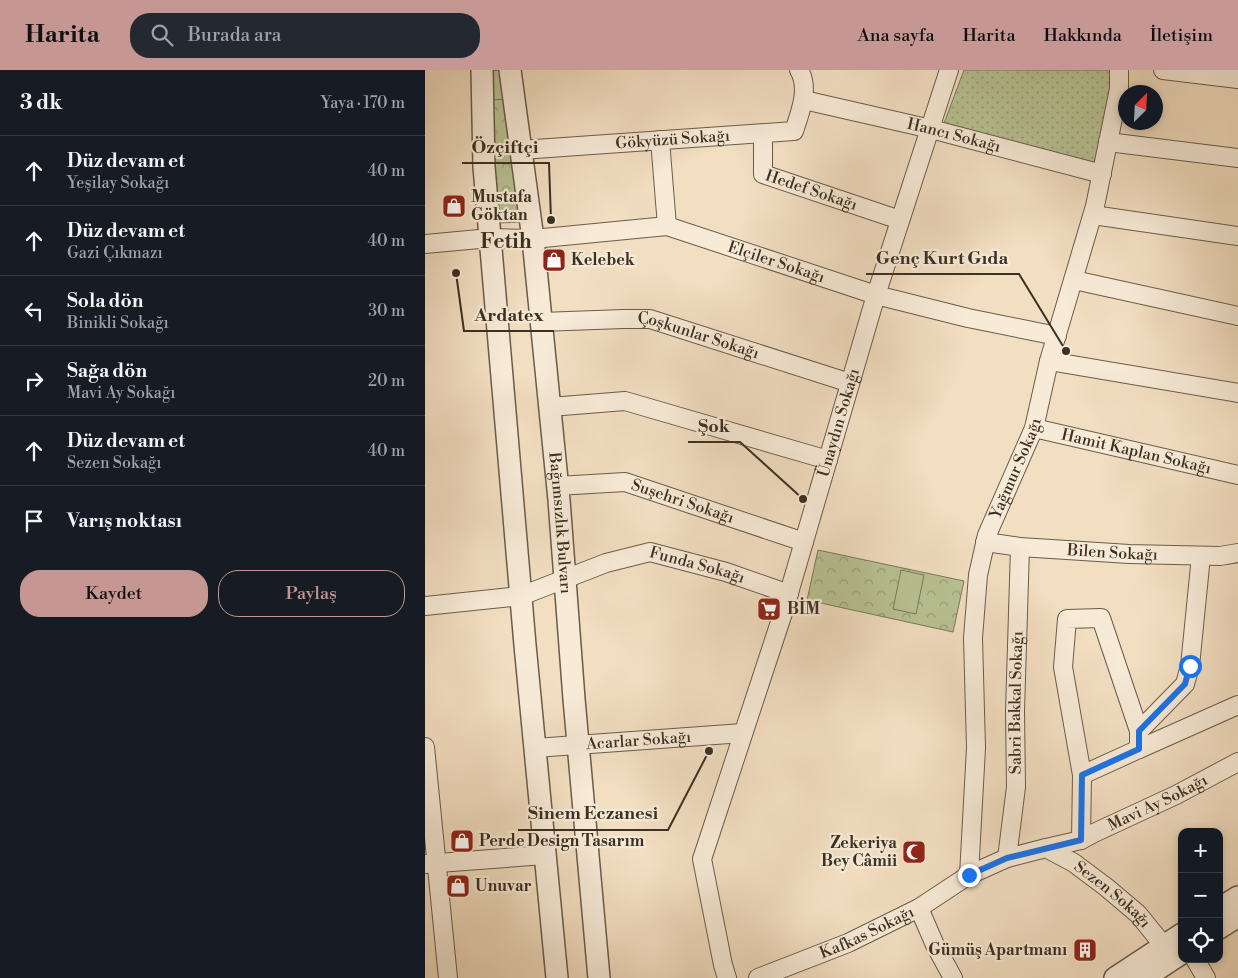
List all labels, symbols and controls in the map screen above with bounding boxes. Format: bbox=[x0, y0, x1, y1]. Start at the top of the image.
search box bbox=[130, 13, 480, 58]
text: Harita bbox=[25, 20, 100, 50]
icon: search bbox=[148, 21, 176, 49]
text: Burada ara bbox=[188, 23, 281, 47]
text: Ana sayfa bbox=[857, 24, 935, 47]
text: Harita bbox=[963, 24, 1016, 47]
text: Hakkında bbox=[1044, 24, 1122, 47]
text: İletişim bbox=[1150, 24, 1213, 47]
north arrow bbox=[1118, 85, 1163, 130]
text: 3 dk bbox=[20, 90, 62, 116]
text: Yaya · 170 m bbox=[321, 93, 405, 113]
street label: Hancı Sokağı bbox=[905, 114, 1003, 157]
street label: Gökyüzü Sokağı bbox=[615, 125, 731, 153]
callout: Özçiftçi bbox=[462, 130, 549, 163]
text: Özçiftçi bbox=[472, 136, 539, 159]
text: Düz devam et bbox=[67, 149, 185, 173]
icon: ahead bbox=[20, 157, 48, 185]
text: 40 m bbox=[368, 161, 405, 181]
street label: Hedef Sokağı bbox=[763, 165, 860, 215]
text: Yeşilay Sokağı bbox=[67, 173, 169, 193]
place label: Mustafa Göktan bbox=[471, 187, 532, 225]
shop icon: Mustafa Göktan bbox=[441, 193, 467, 219]
text: Düz devam et bbox=[67, 219, 185, 243]
icon: ahead bbox=[20, 227, 48, 255]
district label: Fetih bbox=[480, 229, 532, 255]
text: 40 m bbox=[368, 231, 405, 251]
street label: Elçiler Sokağı bbox=[725, 237, 827, 287]
callout: Genç Kurt Gıda bbox=[866, 241, 1019, 274]
text: Gazi Çıkmazı bbox=[67, 243, 163, 263]
shop icon: Kelebek bbox=[541, 247, 567, 273]
text: Genç Kurt Gıda bbox=[876, 247, 1009, 270]
place label: Kelebek bbox=[571, 250, 636, 270]
text: Sola dön bbox=[67, 289, 143, 313]
icon: left bbox=[20, 297, 48, 325]
callout: Ardatex bbox=[464, 298, 554, 331]
text: 30 m bbox=[368, 301, 405, 321]
text: Ardatex bbox=[473, 304, 544, 327]
street label: Çoşkunlar Sokağı bbox=[638, 309, 762, 363]
text: Binikli Sokağı bbox=[67, 313, 169, 333]
text: Sağa dön bbox=[67, 359, 147, 383]
street label: Ünaydın Sokağı bbox=[811, 366, 864, 479]
icon: right bbox=[20, 367, 48, 395]
text: 20 m bbox=[368, 371, 405, 391]
text: Mavi Ay Sokağı bbox=[67, 383, 176, 403]
callout: Şok bbox=[688, 409, 740, 442]
text: Şok bbox=[698, 415, 731, 438]
street label: Yağmur Sokağı bbox=[985, 416, 1046, 523]
street label: Hamit Kaplan Sokağı bbox=[1059, 425, 1213, 479]
text: Düz devam et bbox=[67, 429, 185, 453]
icon: ahead bbox=[20, 437, 48, 465]
text: 40 m bbox=[368, 441, 405, 461]
street label: Bağımsızlık Bulvarı bbox=[544, 450, 576, 595]
text: Sezen Sokağı bbox=[67, 453, 162, 473]
street label: Suşehri Sokağı bbox=[629, 475, 737, 528]
icon: arrive bbox=[20, 507, 48, 535]
text: Varış noktası bbox=[67, 509, 182, 533]
street label: Bilen Sokağı bbox=[1065, 540, 1158, 565]
street label: Funda Sokağı bbox=[647, 542, 748, 588]
button: Kaydet bbox=[20, 570, 208, 617]
button: Paylaş bbox=[218, 570, 405, 617]
supermarket icon: BİM bbox=[756, 596, 782, 622]
place label: BİM bbox=[787, 597, 820, 619]
street label: Sabri Bakkal Sokağı bbox=[1005, 631, 1027, 774]
route start bbox=[1179, 655, 1202, 678]
street label: Acarlar Sokağı bbox=[585, 727, 692, 754]
street label: Mavi Ay Sokağı bbox=[1104, 770, 1211, 835]
callout: Sinem Eczanesi bbox=[518, 797, 668, 830]
text: Sinem Eczanesi bbox=[528, 802, 658, 825]
shop icon: Perde Design Tasarım bbox=[449, 828, 475, 854]
map controls bbox=[1178, 828, 1223, 963]
button: + bbox=[1178, 828, 1223, 873]
place label: Perde Design Tasarım bbox=[479, 831, 645, 851]
place label: Zekeriya Bey Câmii bbox=[821, 833, 897, 871]
mosque icon: Zekeriya Bey Câmii bbox=[901, 839, 927, 865]
street label: Sezen Sokağı bbox=[1070, 856, 1155, 932]
route end bbox=[958, 864, 981, 887]
shop icon: Unuvar bbox=[445, 873, 471, 899]
button: − bbox=[1178, 873, 1223, 918]
place label: Unuvar bbox=[475, 876, 532, 896]
street label: Kafkas Sokağı bbox=[817, 902, 918, 963]
button: locate bbox=[1178, 918, 1223, 963]
building icon: Gümüş Apartmanı bbox=[1072, 937, 1098, 963]
place label: Gümüş Apartmanı bbox=[928, 940, 1067, 960]

